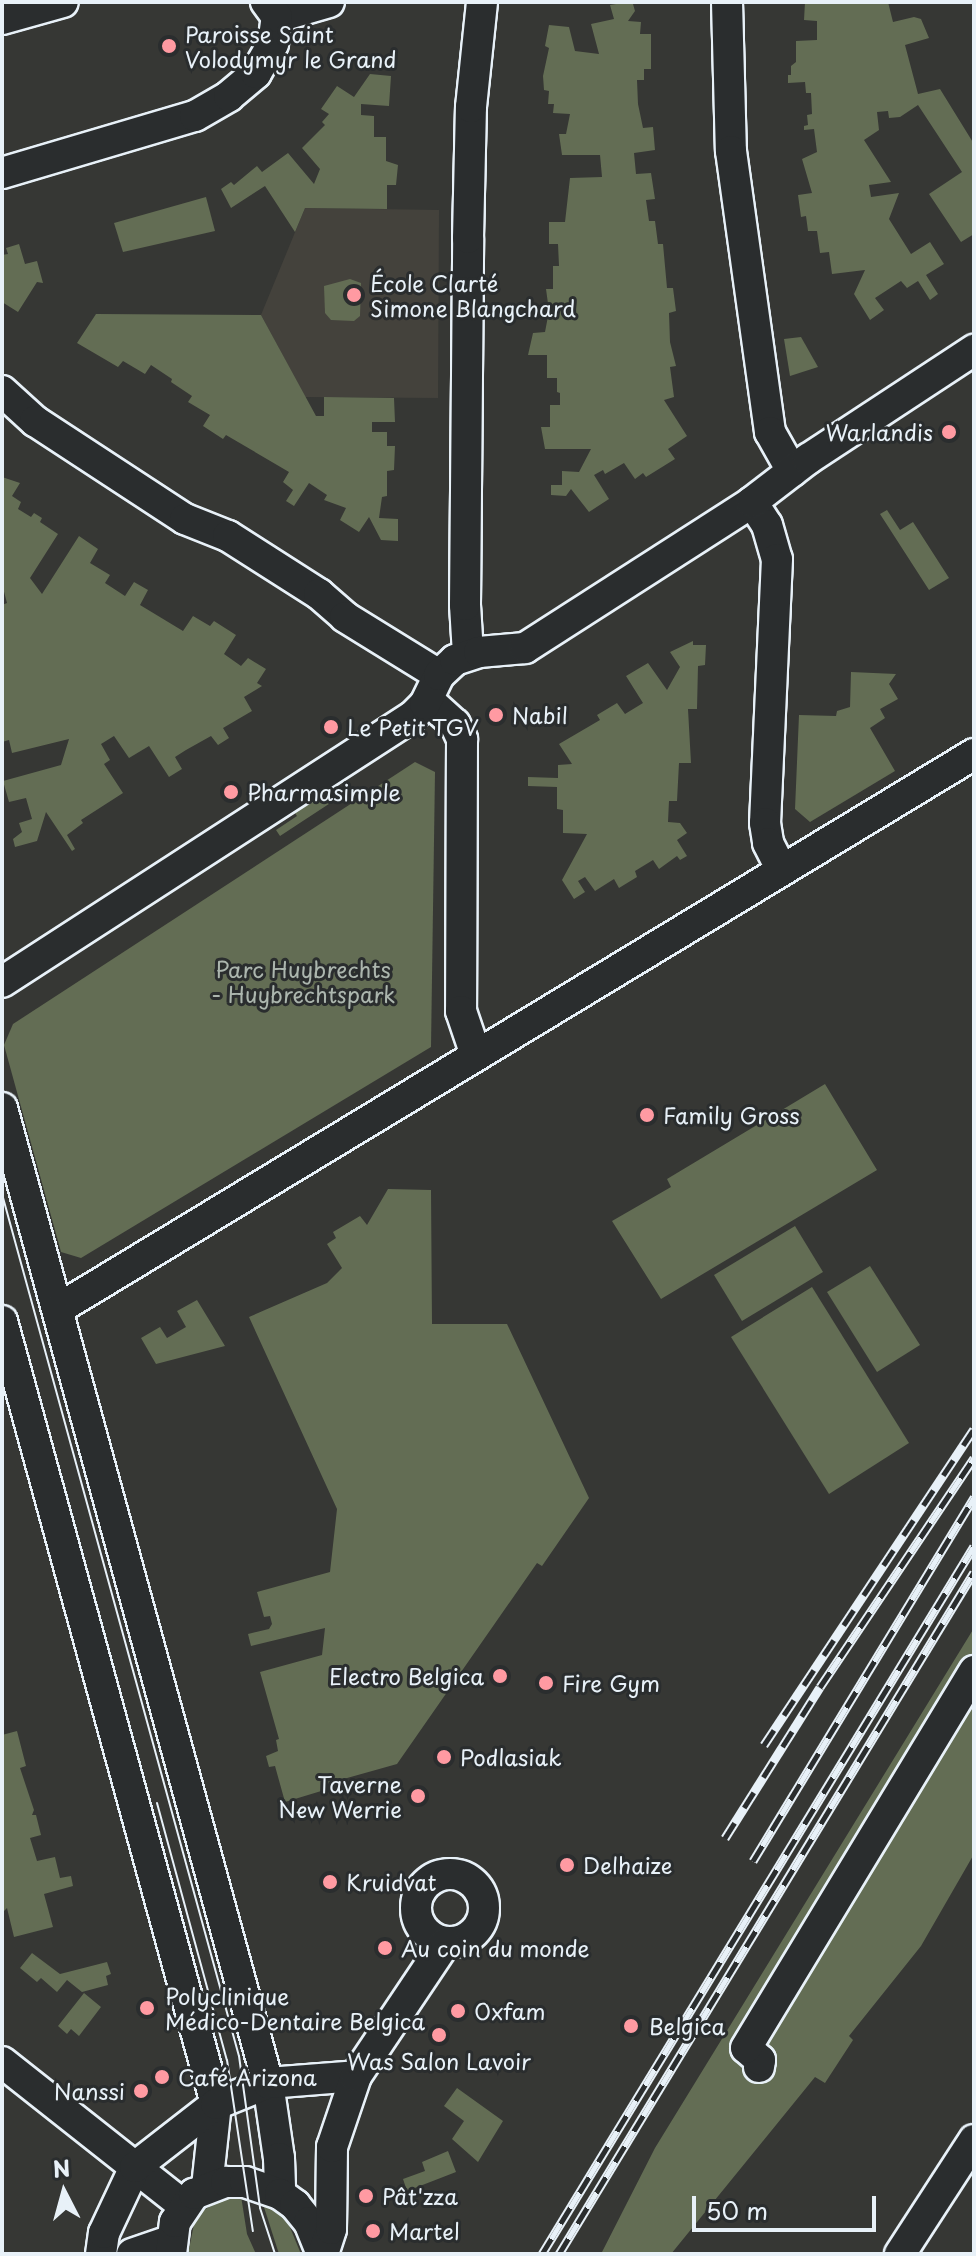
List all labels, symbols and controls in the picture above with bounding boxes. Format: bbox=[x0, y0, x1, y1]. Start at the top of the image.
place label: Paroisse Saint Volodymyr le Grand bbox=[185, 20, 398, 72]
marker: Paroisse Saint Volodymyr le Grand bbox=[160, 37, 178, 55]
place label: École Clarté Simone Blangchard bbox=[370, 269, 576, 320]
marker: École Clarté Simone Blangchard bbox=[345, 286, 363, 304]
place label: Warlandis bbox=[826, 419, 933, 445]
marker: Warlandis bbox=[940, 423, 958, 441]
place label: Nabil bbox=[512, 702, 568, 728]
marker: Nabil bbox=[487, 706, 505, 724]
place label: Le Petit TGV bbox=[347, 714, 481, 740]
marker: Le Petit TGV bbox=[322, 718, 340, 736]
place label: Pharmasimple bbox=[247, 779, 401, 805]
marker: Pharmasimple bbox=[222, 783, 240, 801]
park label: Parc Huybrechts - Huybrechtspark bbox=[210, 955, 396, 1006]
place label: Family Gross bbox=[663, 1102, 799, 1128]
marker: Family Gross bbox=[638, 1106, 656, 1124]
place label: Electro Belgica bbox=[328, 1663, 484, 1689]
marker: Electro Belgica bbox=[491, 1667, 509, 1685]
place label: Fire Gym bbox=[562, 1670, 660, 1696]
marker: Fire Gym bbox=[537, 1674, 555, 1692]
place label: Podlasiak bbox=[460, 1744, 562, 1770]
marker: Podlasiak bbox=[435, 1748, 453, 1766]
place label: Taverne New Werrie bbox=[276, 1770, 402, 1822]
marker: Taverne New Werrie bbox=[409, 1787, 427, 1805]
place label: Delhaize bbox=[583, 1852, 672, 1878]
marker: Delhaize bbox=[558, 1856, 576, 1874]
place label: Kruidvat bbox=[346, 1869, 437, 1895]
marker: Kruidvat bbox=[321, 1873, 339, 1891]
place label: Au coin du monde bbox=[401, 1935, 590, 1961]
marker: Au coin du monde bbox=[376, 1939, 394, 1957]
place label: Polyclinique Médico-Dentaire Belgica bbox=[165, 1982, 425, 2034]
marker: Polyclinique Médico-Dentaire Belgica bbox=[136, 1997, 158, 2019]
place label: Oxfam bbox=[474, 1998, 545, 2024]
marker: Oxfam bbox=[449, 2002, 467, 2020]
place label: Belgica bbox=[649, 2013, 725, 2039]
marker: Belgica bbox=[620, 2015, 642, 2037]
marker: Was Salon Lavoir bbox=[430, 2026, 448, 2044]
place label: Was Salon Lavoir bbox=[347, 2048, 531, 2074]
place label: Café Arizona bbox=[178, 2064, 317, 2090]
marker: Café Arizona bbox=[153, 2068, 171, 2086]
place label: Nanssi bbox=[54, 2078, 125, 2104]
marker: Nanssi bbox=[132, 2082, 150, 2100]
text: N bbox=[51, 2150, 72, 2185]
north arrow bbox=[24, 2152, 104, 2232]
scale bar bbox=[696, 2180, 880, 2230]
place label: Pât'zza bbox=[382, 2183, 458, 2209]
marker: Pât'zza bbox=[357, 2187, 375, 2205]
text: 50 m bbox=[706, 2192, 768, 2228]
place label: Martel bbox=[389, 2218, 460, 2244]
marker: Martel bbox=[364, 2222, 382, 2240]

